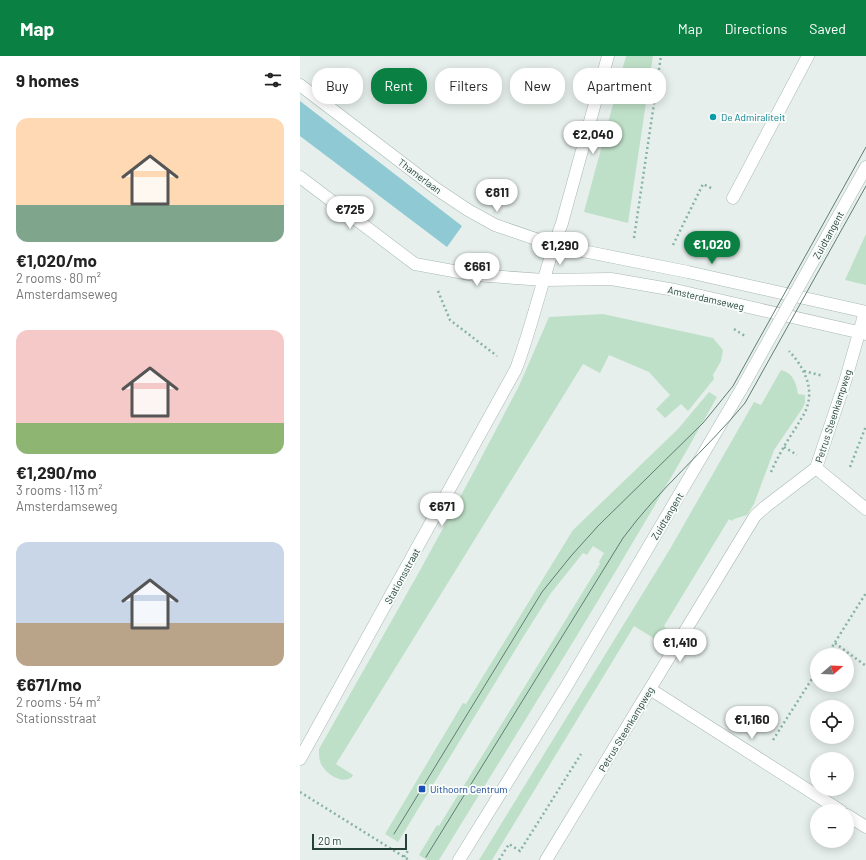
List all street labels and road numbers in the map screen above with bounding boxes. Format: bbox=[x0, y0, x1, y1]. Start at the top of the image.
street label: Thamerlaan bbox=[396, 156, 444, 196]
street label: Zuidtangent bbox=[810, 209, 846, 261]
street label: Amsterdamseweg bbox=[667, 283, 745, 313]
street label: Petrus Steenkampweg bbox=[812, 368, 854, 464]
street label: Zuidtangent bbox=[648, 490, 686, 542]
street label: Stationsstraat bbox=[382, 546, 422, 606]
street label: Petrus Steenkampweg bbox=[596, 684, 656, 774]

